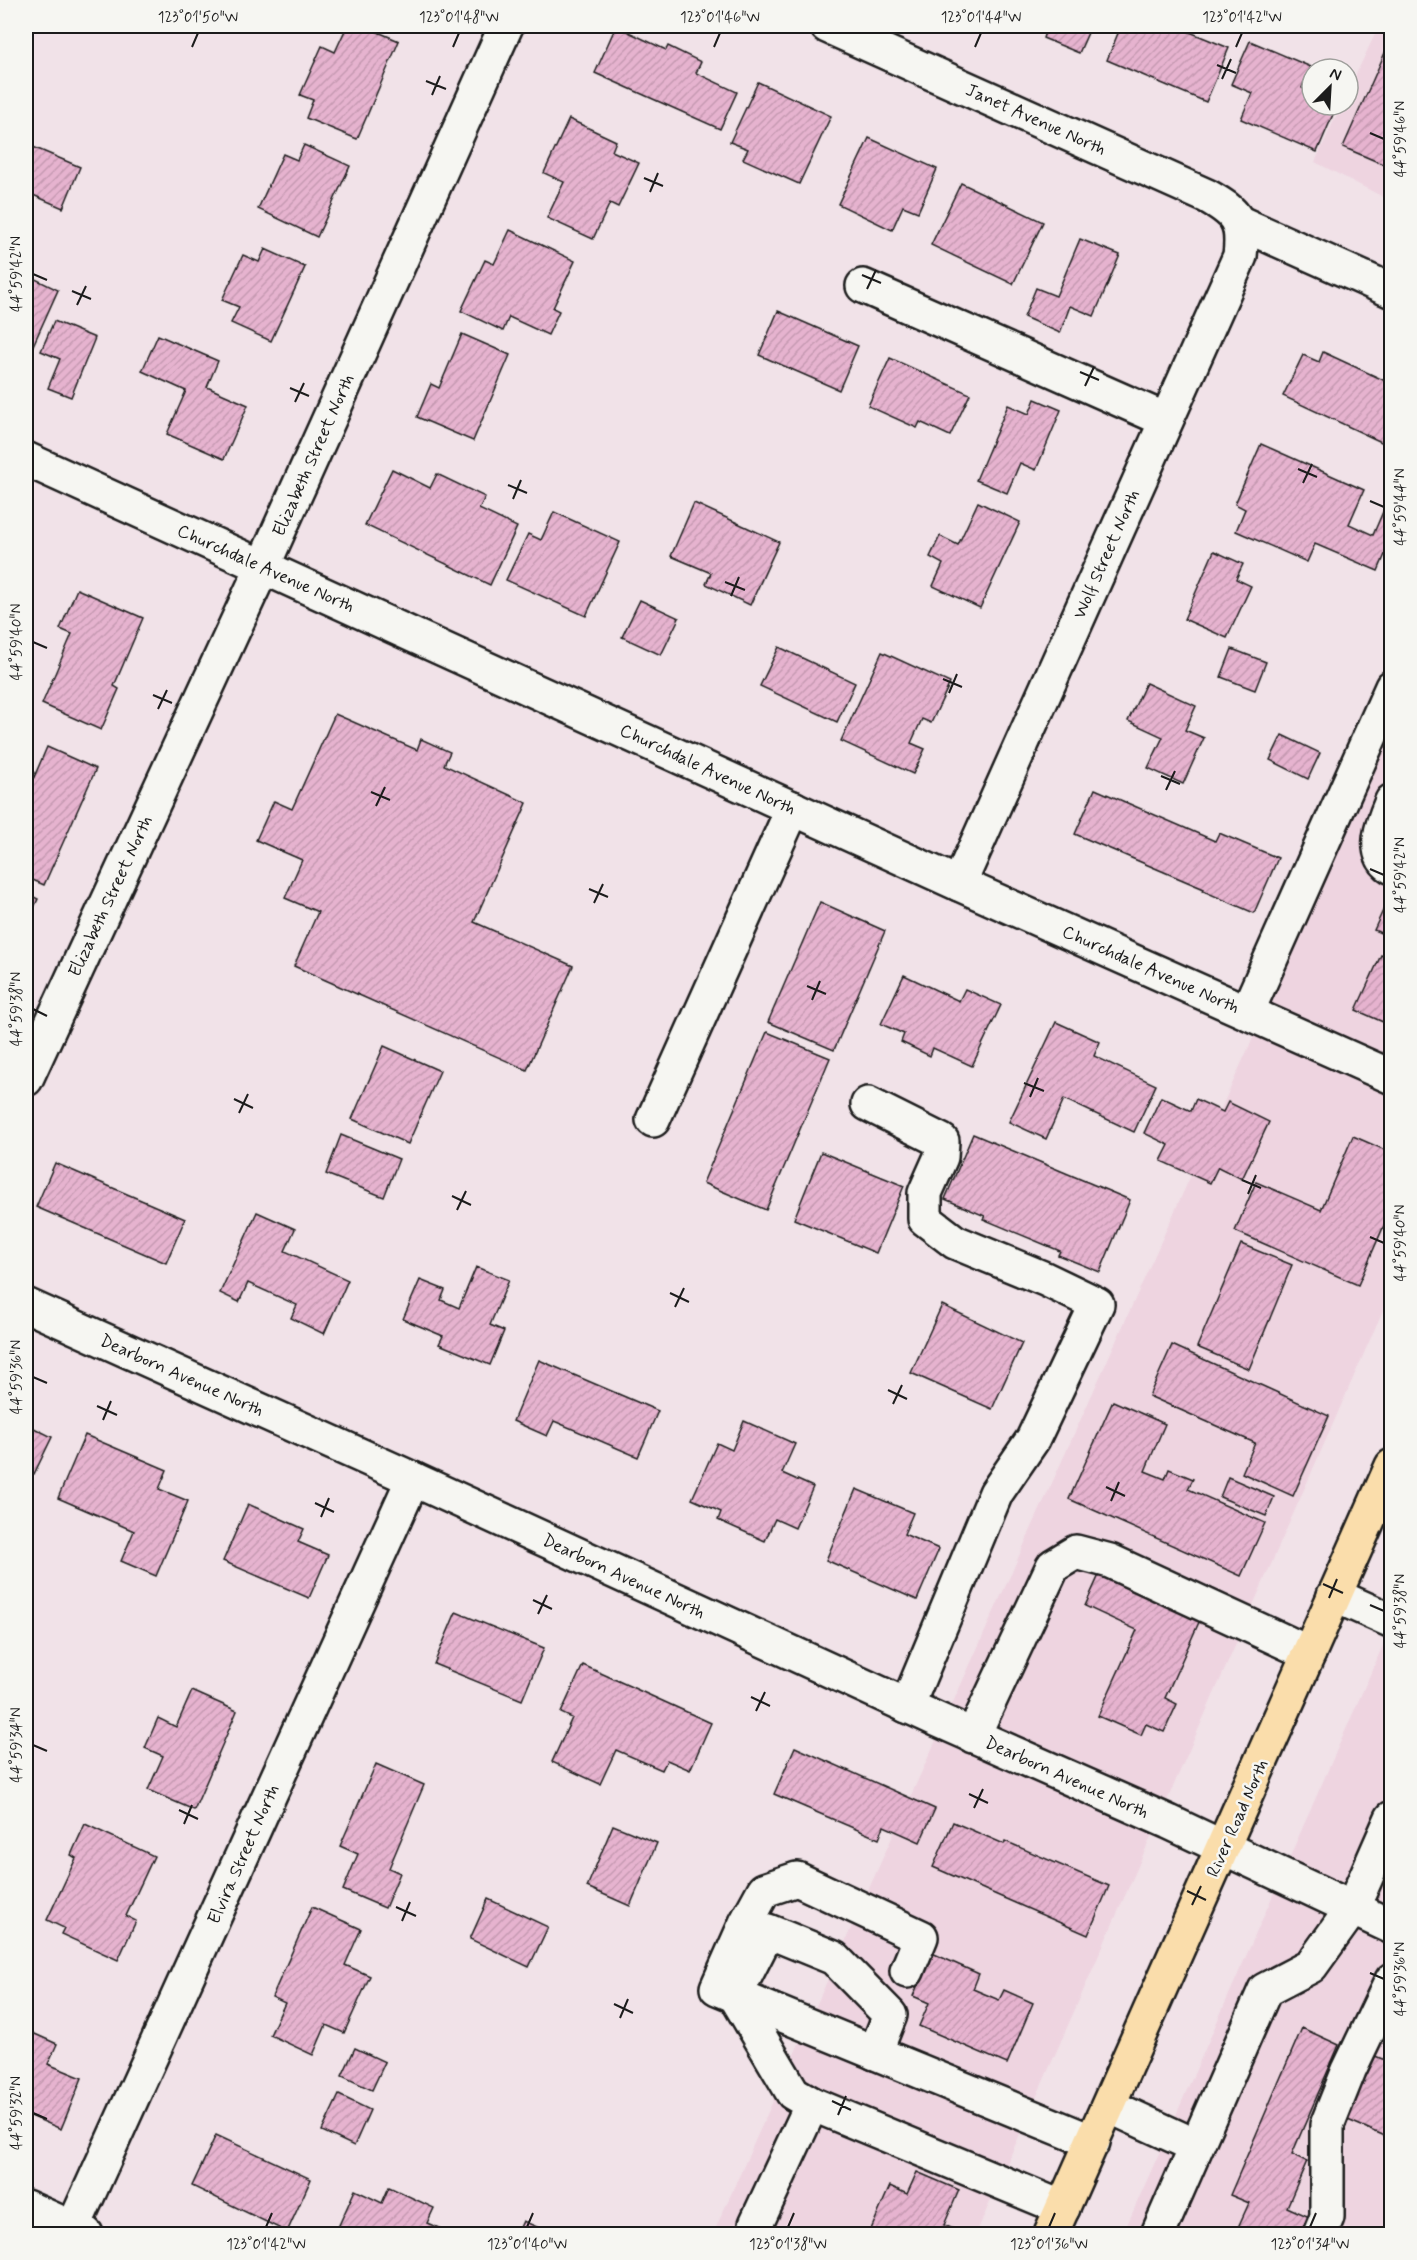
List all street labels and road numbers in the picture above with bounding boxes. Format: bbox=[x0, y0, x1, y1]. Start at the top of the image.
street label: Janet Avenue North bbox=[962, 78, 1110, 162]
street label: Elizabeth Street North bbox=[267, 370, 361, 540]
street label: Wolf Street North bbox=[1068, 486, 1146, 623]
street label: Churchdale Avenue North bbox=[173, 519, 358, 619]
street label: Churchdale Avenue North bbox=[616, 719, 800, 821]
street label: Elizabeth Street North bbox=[63, 812, 159, 981]
street label: Churchdale Avenue North bbox=[1058, 920, 1243, 1020]
street label: Dearborn Avenue North bbox=[96, 1329, 267, 1423]
street label: Dearborn Avenue North bbox=[538, 1529, 709, 1625]
street label: Dearborn Avenue North bbox=[981, 1731, 1152, 1825]
street label: River Road North bbox=[1201, 1756, 1275, 1881]
street label: Elvira Street North bbox=[202, 1781, 286, 1928]

